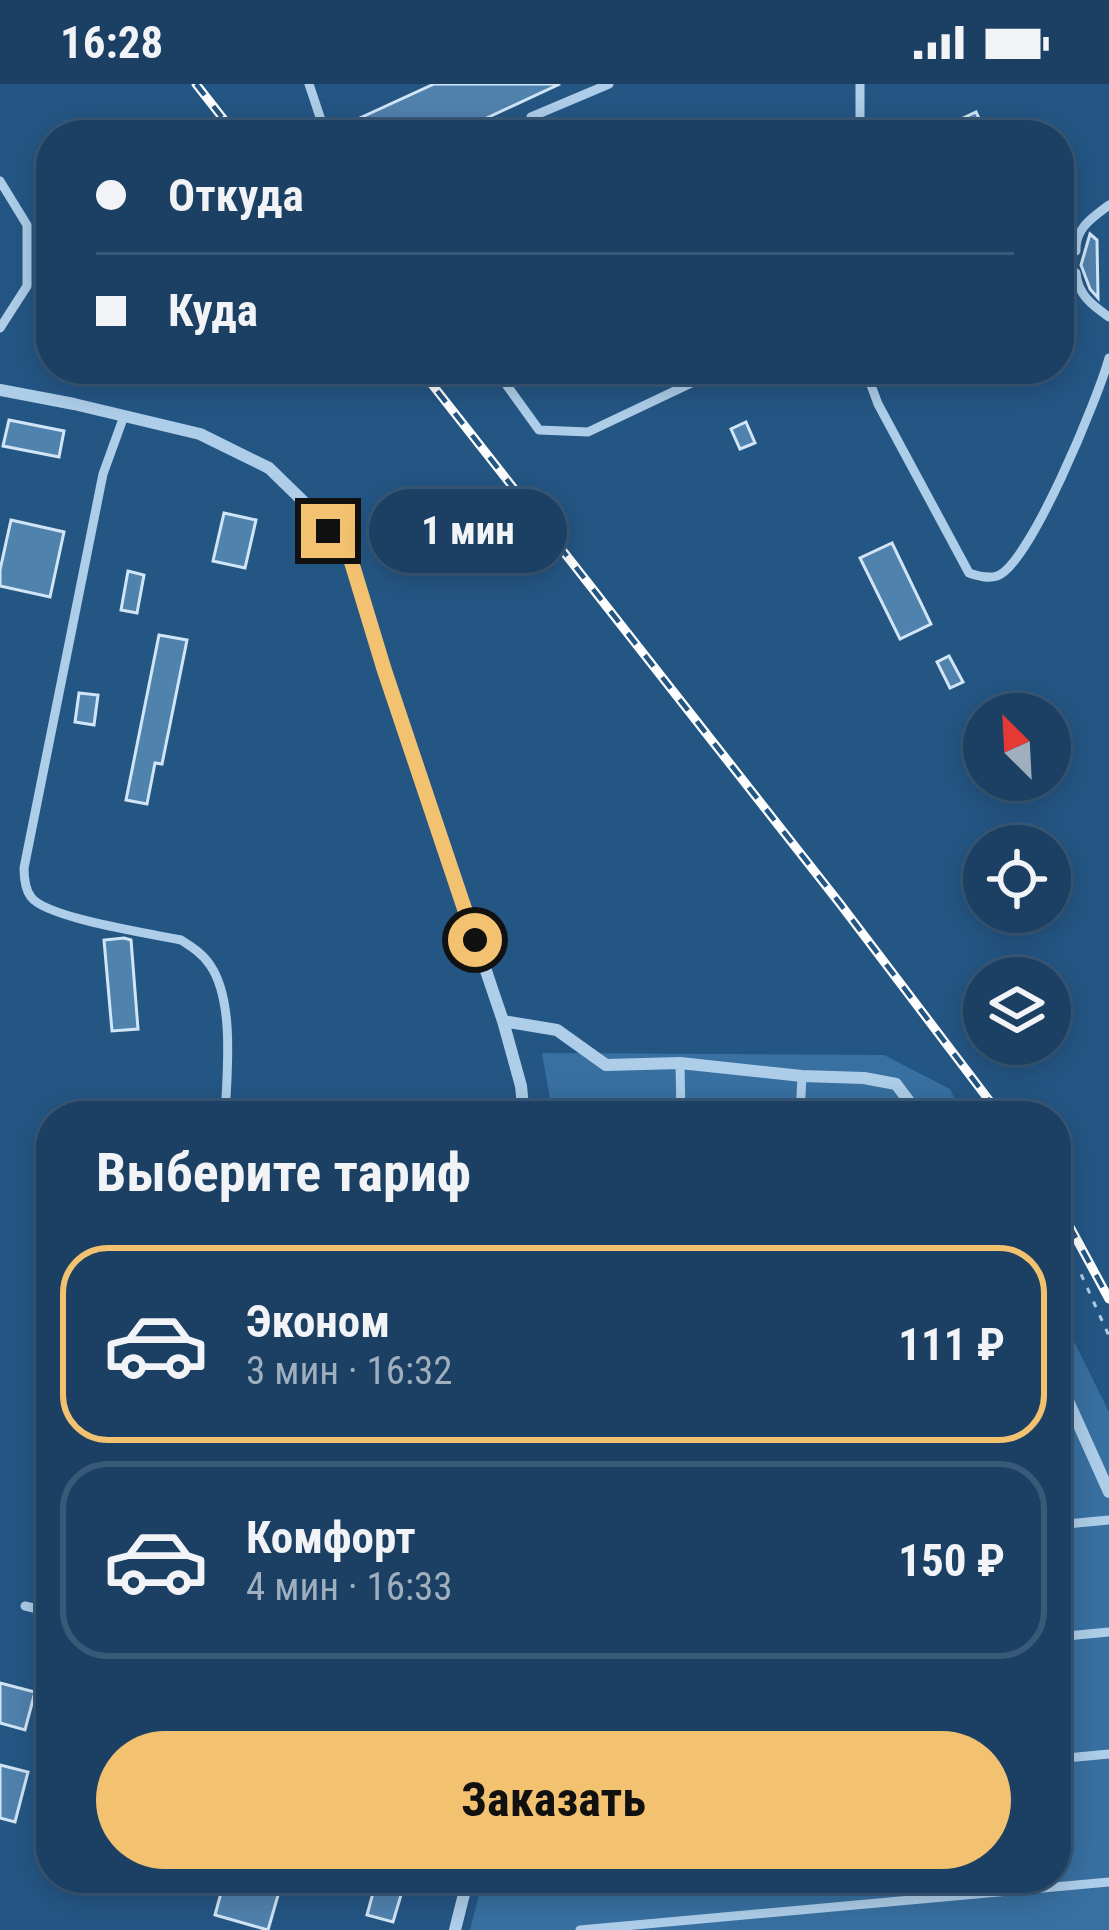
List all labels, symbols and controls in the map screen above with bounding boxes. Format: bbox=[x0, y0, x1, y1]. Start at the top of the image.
text: 16:28 bbox=[60, 16, 163, 69]
text: Откуда bbox=[168, 169, 304, 222]
text: Куда bbox=[168, 284, 258, 337]
callout: 1 мин bbox=[370, 489, 568, 573]
route end bbox=[301, 504, 355, 558]
text: 1 мин bbox=[421, 508, 515, 554]
north arrow bbox=[963, 693, 1071, 801]
map controls bbox=[963, 693, 1071, 1065]
button: locate bbox=[963, 825, 1071, 933]
route start bbox=[448, 913, 502, 967]
button: layers bbox=[963, 957, 1071, 1065]
text: Выберите тариф bbox=[96, 1141, 471, 1204]
icon: car bbox=[102, 1290, 210, 1398]
text: Эконом bbox=[246, 1295, 390, 1348]
text: 111 ₽ bbox=[898, 1318, 1005, 1371]
text: 3 мин · 16:32 bbox=[246, 1348, 453, 1394]
icon: car bbox=[102, 1506, 210, 1614]
text: Комфорт bbox=[246, 1511, 416, 1564]
text: 150 ₽ bbox=[898, 1534, 1005, 1587]
text: 4 мин · 16:33 bbox=[246, 1564, 453, 1610]
button: Заказать bbox=[96, 1731, 1011, 1869]

